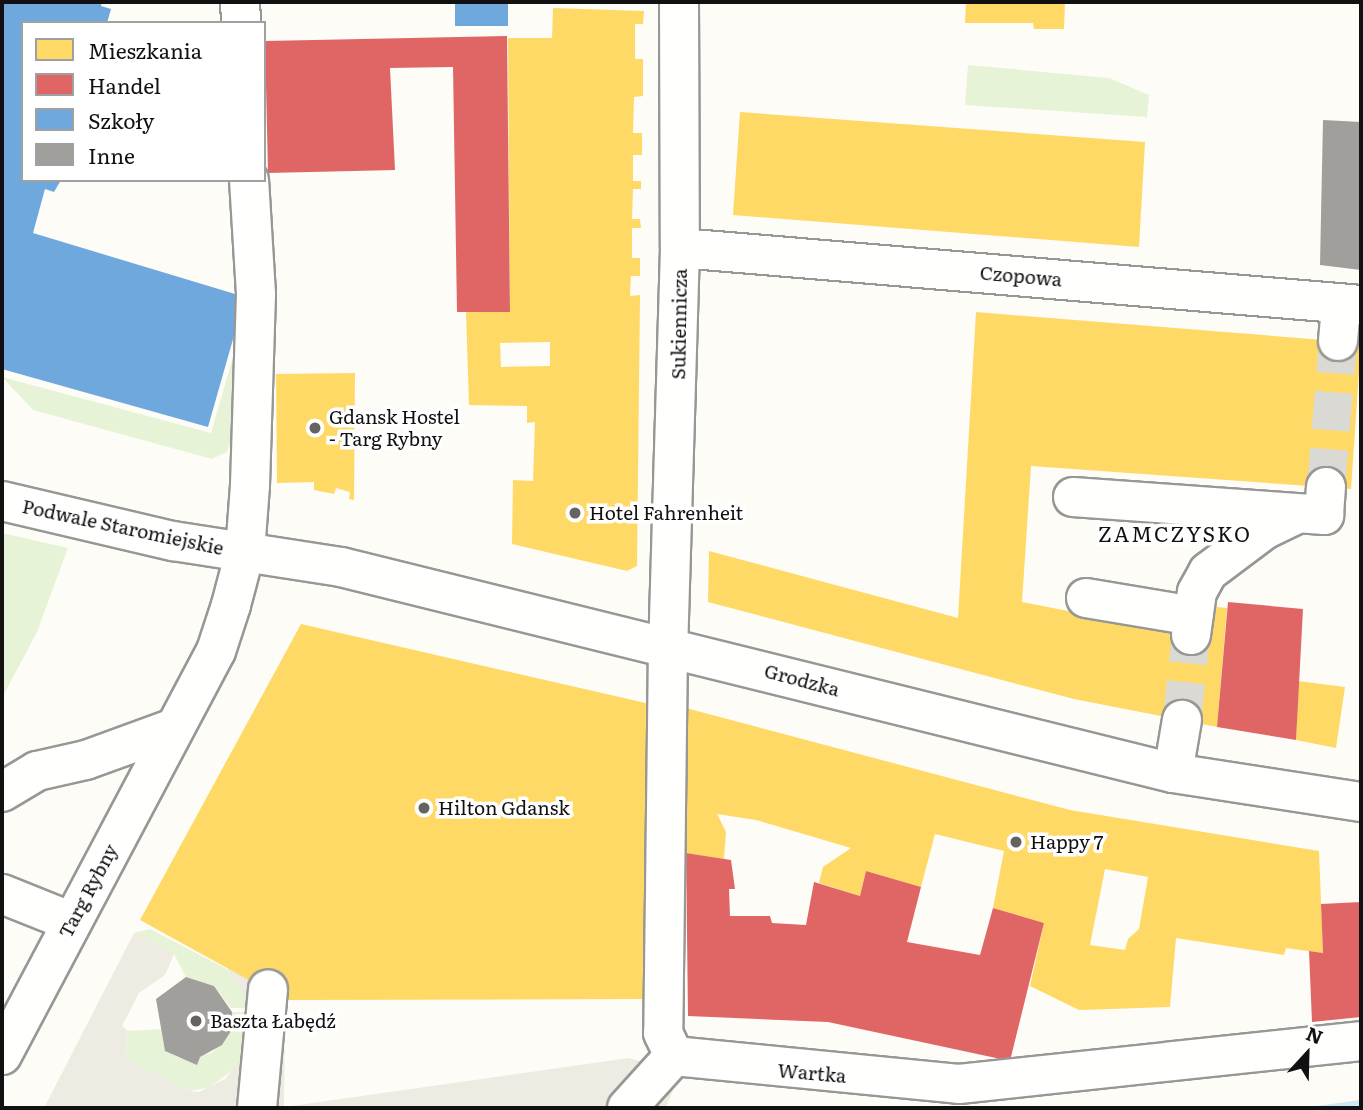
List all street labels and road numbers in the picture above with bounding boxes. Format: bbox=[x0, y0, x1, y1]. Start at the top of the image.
street label: Czopowa bbox=[979, 261, 1063, 291]
street label: Sukiennicza bbox=[667, 268, 691, 380]
street label: Podwale Staromiejskie bbox=[20, 494, 226, 560]
street label: Grodzka bbox=[762, 659, 842, 701]
street label: Targ Rybny bbox=[54, 840, 122, 942]
street label: Wartka bbox=[777, 1059, 847, 1087]

